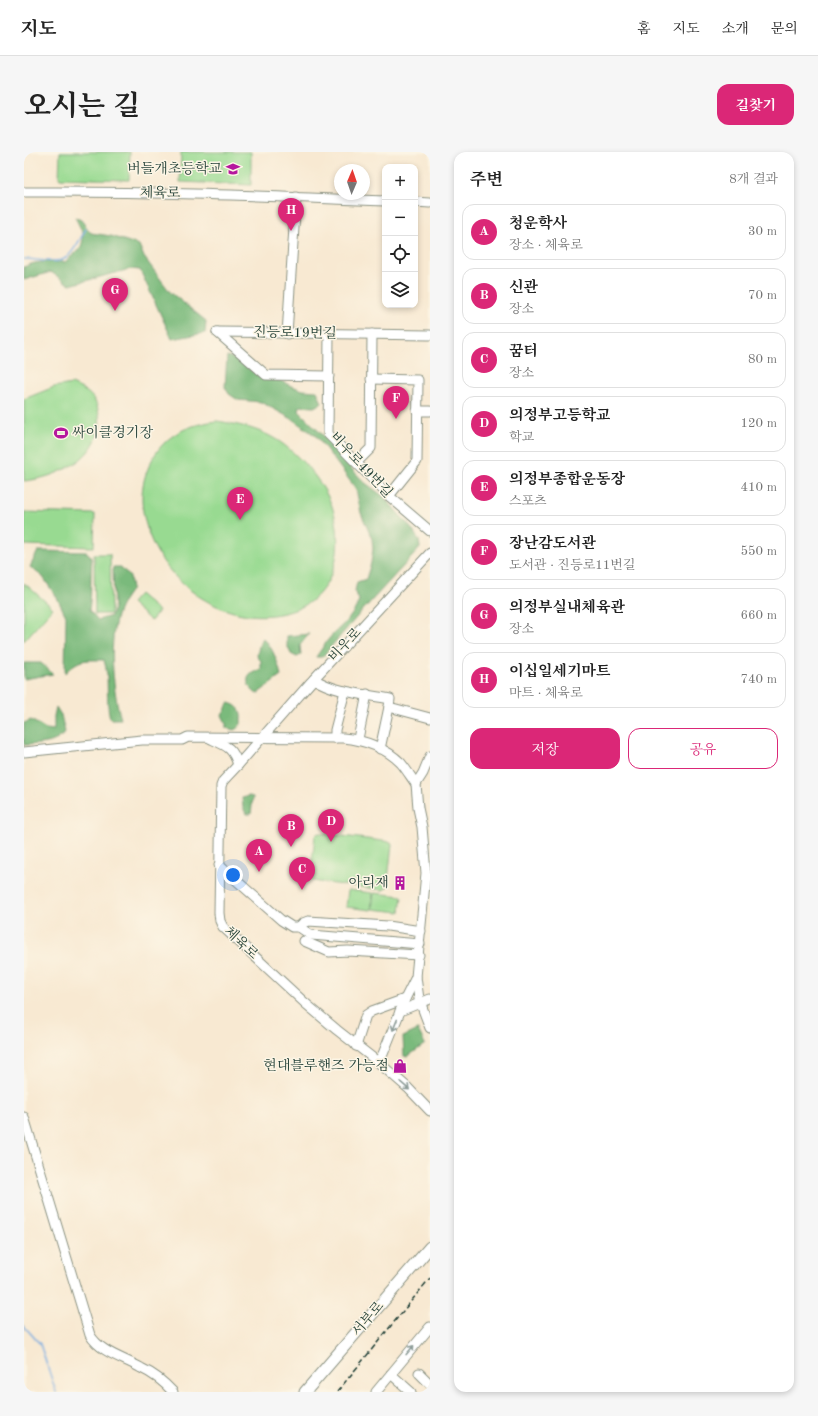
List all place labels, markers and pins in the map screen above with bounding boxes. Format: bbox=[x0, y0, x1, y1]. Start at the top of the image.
place label: 버들개초등학교 bbox=[127, 161, 222, 176]
school or university icon: 버들개초등학교 bbox=[225, 161, 241, 177]
pin: H bbox=[278, 198, 304, 231]
pin: G bbox=[102, 278, 128, 311]
pin: F bbox=[383, 386, 409, 419]
sports icon: 싸이클경기장 bbox=[53, 425, 69, 441]
place label: 싸이클경기장 bbox=[72, 425, 154, 440]
pin: E bbox=[227, 487, 253, 520]
pin: D bbox=[318, 809, 344, 842]
pin: B bbox=[278, 814, 304, 847]
pin: A bbox=[246, 839, 272, 872]
pin: C bbox=[289, 857, 315, 890]
place label: 아리재 bbox=[348, 875, 389, 890]
building icon: 아리재 bbox=[392, 875, 408, 891]
place label: 현대블루핸즈 가능점 bbox=[263, 1058, 389, 1073]
shop icon: 현대블루핸즈 가능점 bbox=[392, 1058, 408, 1074]

